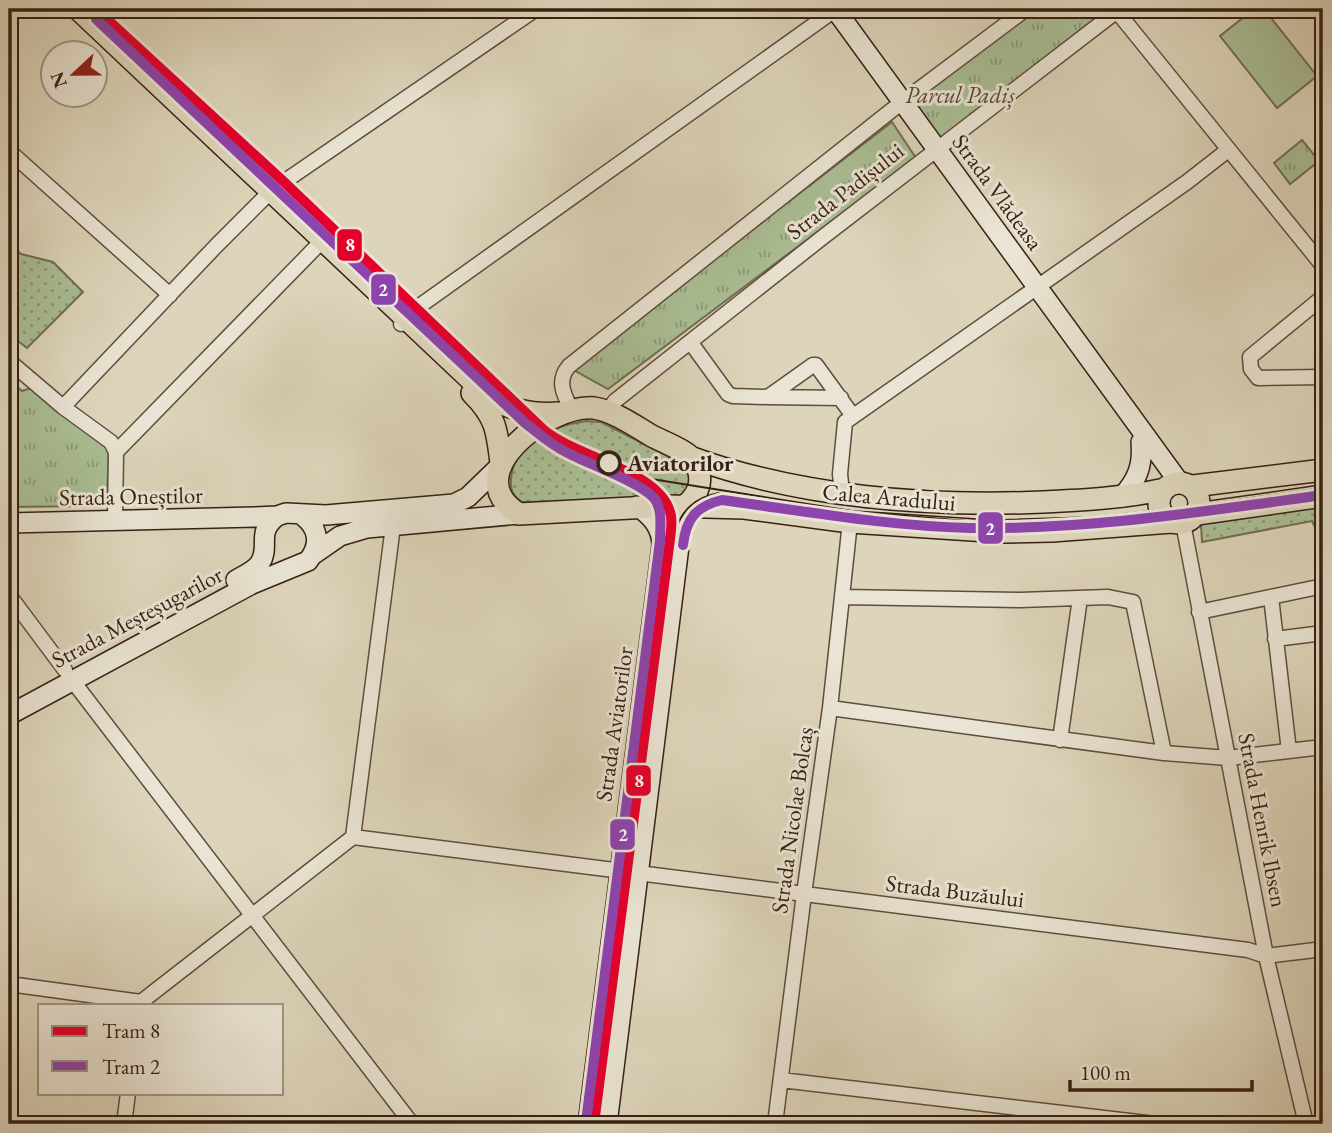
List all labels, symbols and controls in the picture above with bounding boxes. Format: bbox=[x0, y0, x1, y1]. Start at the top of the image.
north arrow bbox=[38, 38, 108, 108]
text: N bbox=[44, 68, 73, 92]
park label: Parcul Padiș bbox=[905, 80, 1015, 110]
street label: Strada Vlădeasa bbox=[946, 128, 1051, 257]
street label: Strada Padișului bbox=[780, 136, 910, 246]
line badge: 8 bbox=[336, 228, 363, 262]
text: 8 bbox=[345, 232, 355, 257]
line badge: 2 bbox=[370, 273, 397, 306]
text: 2 bbox=[378, 277, 388, 302]
place label: Aviatorilor bbox=[626, 448, 734, 478]
marker: Aviatorilor bbox=[597, 451, 621, 475]
street label: Calea Aradului bbox=[821, 476, 957, 518]
street label: Strada Oneștilor bbox=[59, 480, 203, 512]
line badge: 2 bbox=[977, 511, 1004, 545]
text: 2 bbox=[985, 516, 995, 541]
street label: Strada Meșteșugarilor bbox=[46, 559, 228, 675]
street label: Strada Aviatorilor bbox=[588, 644, 640, 803]
street label: Strada Nicolae Bolcaș bbox=[764, 725, 820, 915]
street label: Strada Henrik Ibsen bbox=[1231, 730, 1295, 910]
line badge: 8 bbox=[625, 764, 652, 797]
text: 8 bbox=[634, 768, 644, 793]
line badge: 2 bbox=[609, 818, 636, 851]
text: 2 bbox=[618, 822, 628, 847]
street label: Strada Buzăului bbox=[884, 868, 1026, 914]
legend bbox=[38, 1004, 284, 1094]
text: Tram 8 bbox=[102, 1017, 160, 1044]
scale bar bbox=[1070, 1049, 1252, 1093]
text: Tram 2 bbox=[102, 1053, 160, 1080]
text: 100 m bbox=[1080, 1059, 1131, 1086]

